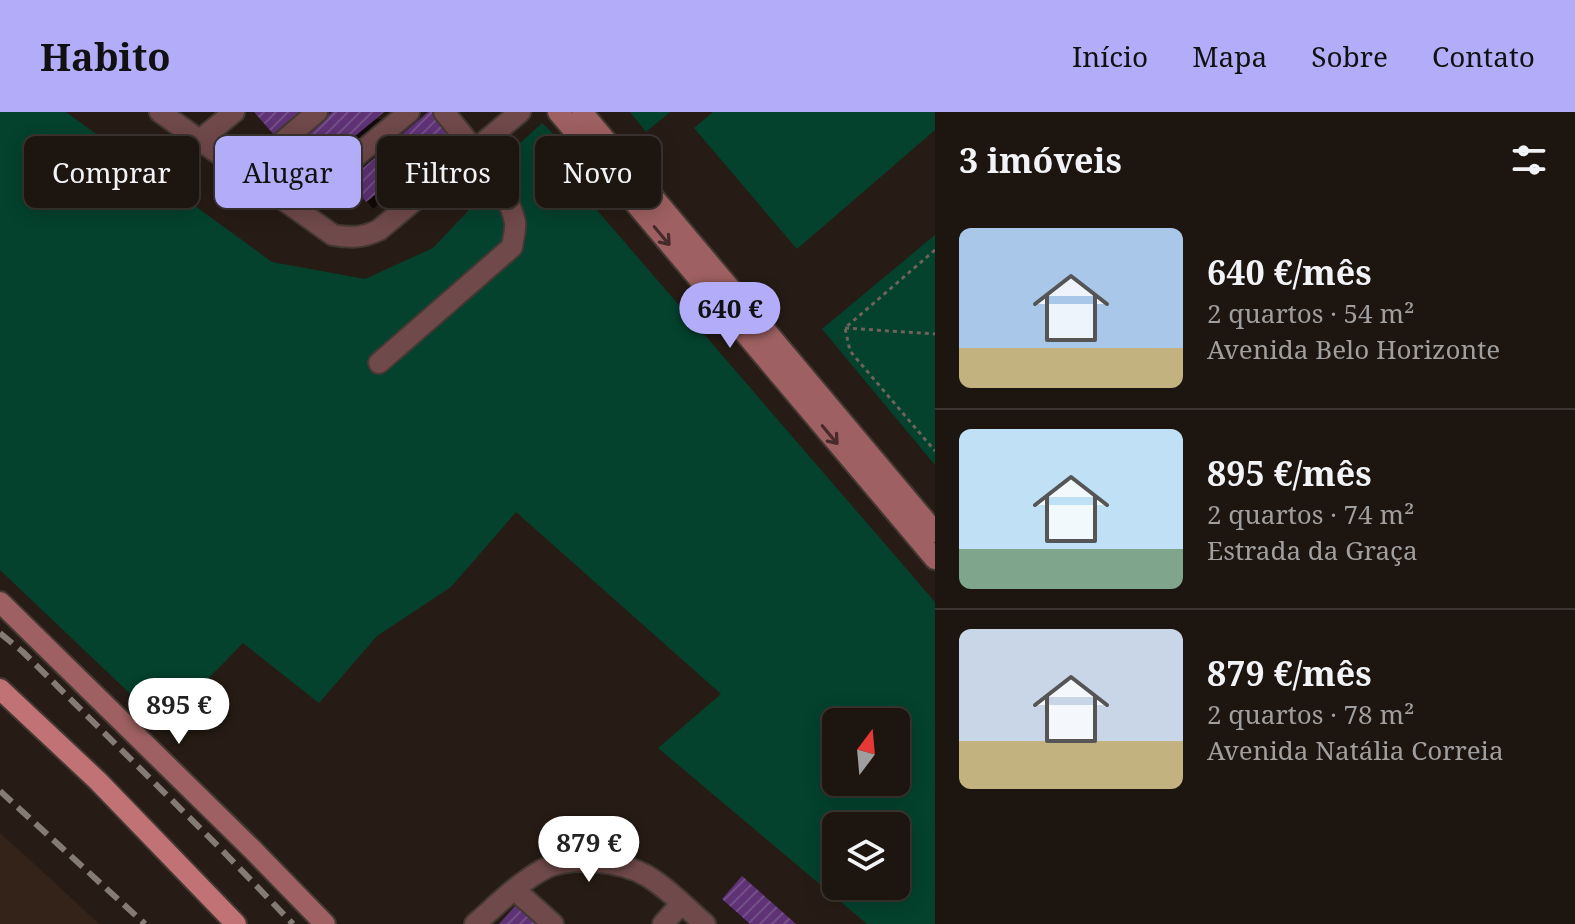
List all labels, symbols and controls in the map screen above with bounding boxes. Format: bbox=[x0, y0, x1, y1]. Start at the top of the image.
text: Habito bbox=[40, 30, 171, 82]
text: Início bbox=[1072, 37, 1148, 75]
text: Mapa bbox=[1192, 37, 1267, 75]
text: Sobre bbox=[1311, 37, 1388, 75]
text: Contato bbox=[1432, 37, 1535, 75]
chip: Comprar bbox=[24, 136, 199, 208]
chip: Alugar bbox=[215, 136, 361, 208]
chip: Filtros bbox=[377, 136, 519, 208]
chip: Novo bbox=[535, 136, 661, 208]
text: 3 imóveis bbox=[959, 137, 1122, 183]
icon: filters bbox=[1507, 138, 1551, 182]
one-way arrow bbox=[653, 225, 671, 246]
text: 640 €/mês bbox=[1207, 249, 1372, 295]
icon: home bbox=[1023, 260, 1119, 356]
pin: 640 € bbox=[674, 282, 786, 350]
text: 640 € bbox=[697, 290, 763, 326]
text: 2 quartos · 54 m² bbox=[1207, 295, 1414, 331]
text: Avenida Belo Horizonte bbox=[1207, 331, 1500, 367]
one-way arrow bbox=[821, 424, 839, 444]
text: 895 €/mês bbox=[1207, 450, 1372, 496]
icon: home bbox=[1023, 461, 1119, 557]
text: 2 quartos · 74 m² bbox=[1207, 496, 1414, 532]
text: Estrada da Graça bbox=[1207, 532, 1418, 568]
text: 879 €/mês bbox=[1207, 650, 1372, 696]
icon: home bbox=[1023, 661, 1119, 757]
pin: 895 € bbox=[123, 678, 235, 746]
text: 895 € bbox=[146, 686, 212, 722]
text: 2 quartos · 78 m² bbox=[1207, 696, 1414, 732]
north arrow bbox=[822, 708, 910, 796]
map controls bbox=[822, 708, 910, 900]
text: Avenida Natália Correia bbox=[1207, 732, 1504, 768]
button: layers bbox=[822, 812, 910, 900]
pin: 879 € bbox=[533, 816, 645, 884]
text: 879 € bbox=[556, 824, 622, 860]

